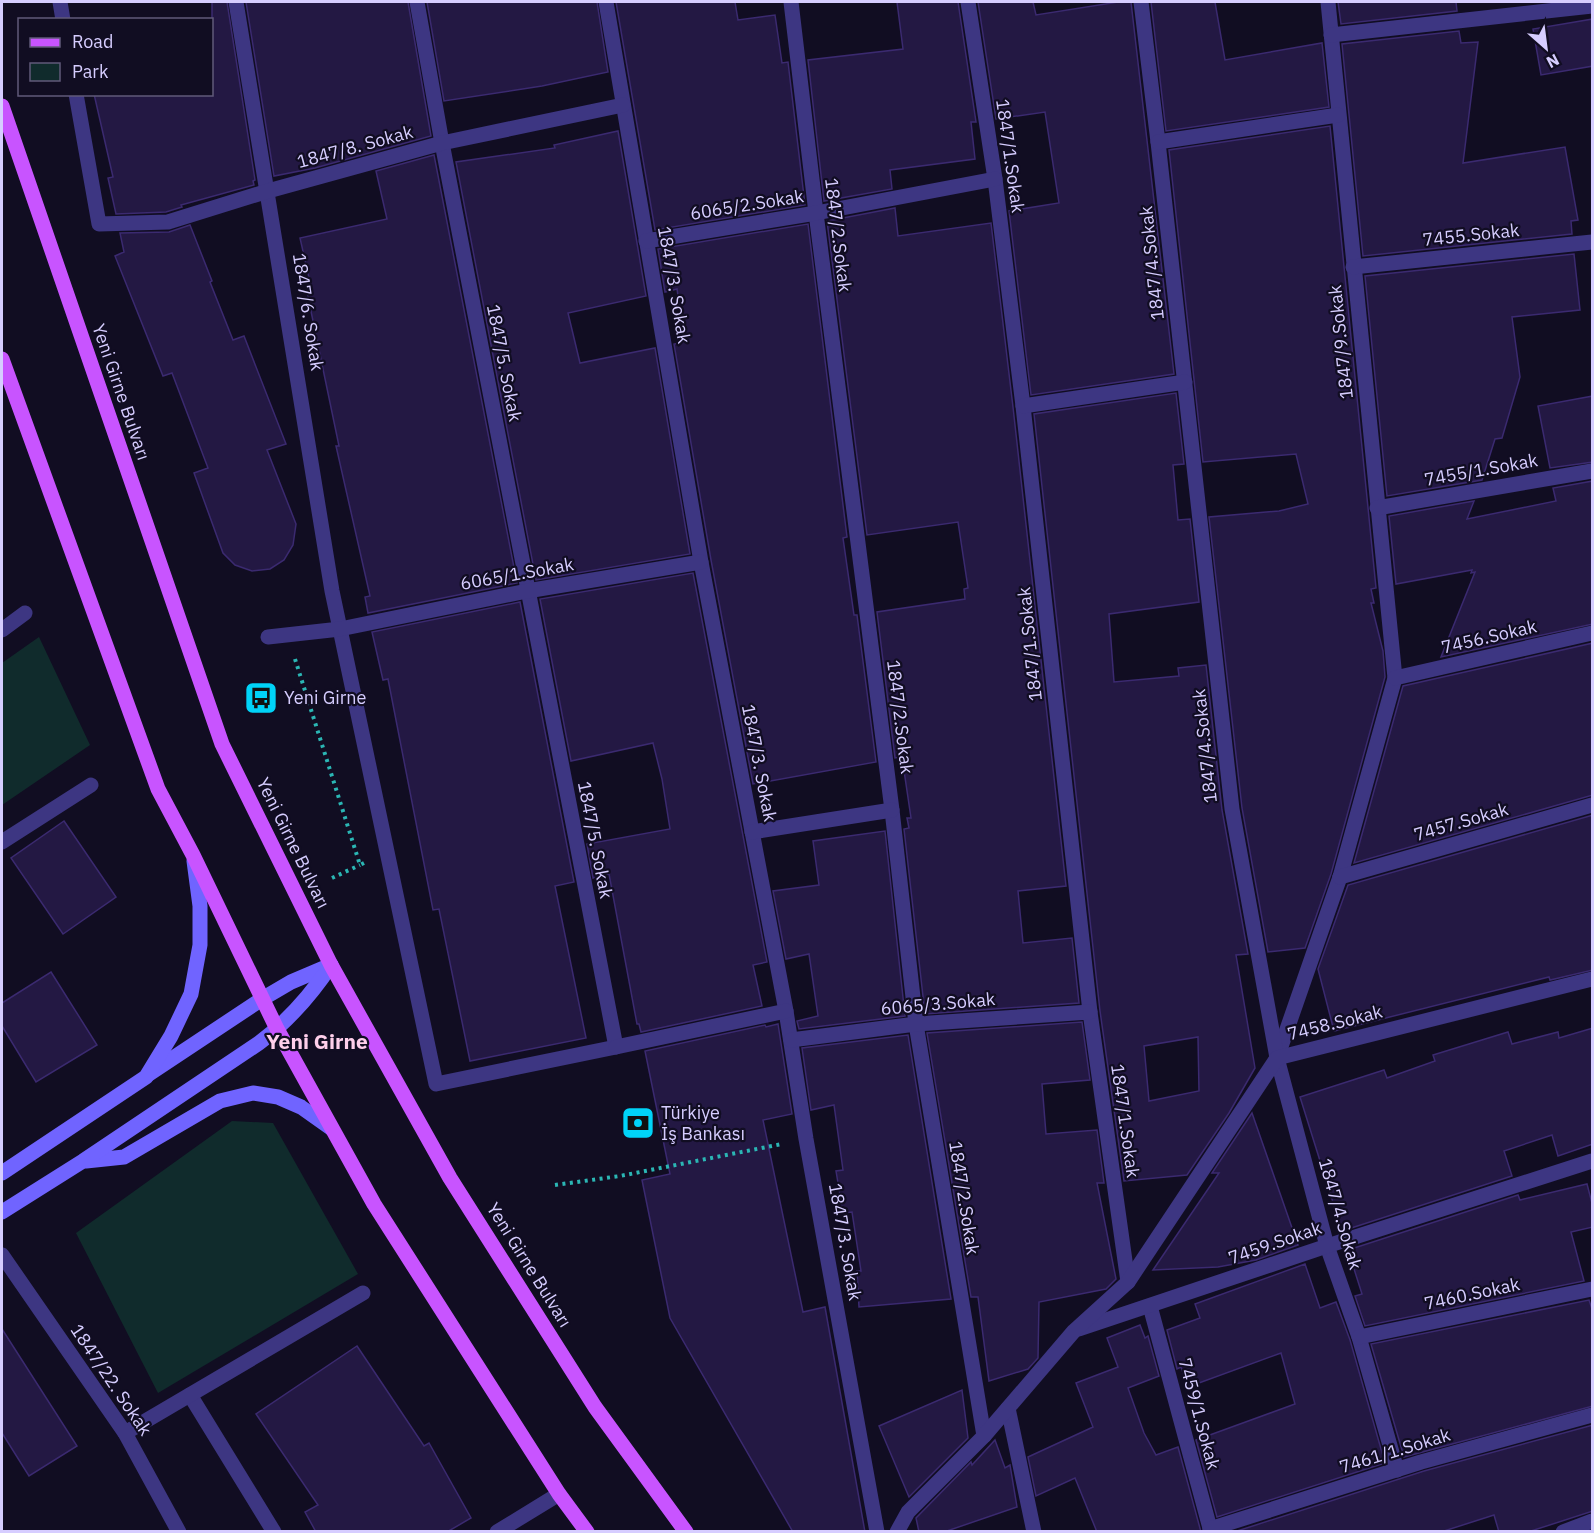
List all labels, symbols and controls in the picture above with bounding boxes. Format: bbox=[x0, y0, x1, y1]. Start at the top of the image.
legend bbox=[18, 18, 213, 96]
north arrow bbox=[1516, 18, 1576, 78]
text: Road bbox=[72, 30, 113, 53]
text: N bbox=[1543, 50, 1563, 73]
text: Park bbox=[72, 60, 109, 83]
street label: 1847/1.Sokak bbox=[991, 97, 1030, 215]
street label: 1847/8. Sokak bbox=[294, 120, 416, 173]
street label: 1847/2.Sokak bbox=[820, 177, 857, 294]
street label: 6065/2.Sokak bbox=[688, 184, 806, 225]
street label: 1847/4.Sokak bbox=[1134, 204, 1169, 321]
street label: 7455.Sokak bbox=[1421, 218, 1521, 251]
street label: 1847/3. Sokak bbox=[653, 224, 696, 346]
street label: 1847/6. Sokak bbox=[288, 251, 329, 373]
street label: 1847/9.Sokak bbox=[1323, 283, 1358, 400]
street label: 1847/5. Sokak bbox=[482, 302, 527, 424]
street label: Yeni Girne Bulvarı bbox=[87, 321, 156, 463]
street label: 7455/1.Sokak bbox=[1422, 448, 1540, 491]
street label: 6065/1.Sokak bbox=[458, 552, 576, 595]
street label: 1847/1.Sokak bbox=[1012, 585, 1047, 702]
street label: 7456.Sokak bbox=[1439, 614, 1539, 659]
street label: 1847/2.Sokak bbox=[882, 659, 919, 776]
bus stop icon: Yeni Girne bbox=[243, 680, 279, 716]
place label: Yeni Girne bbox=[284, 686, 366, 709]
street label: 1847/4.Sokak bbox=[1187, 687, 1222, 804]
street label: 1847/3. Sokak bbox=[737, 702, 782, 824]
street label: Yeni Girne Bulvarı bbox=[252, 774, 335, 912]
street label: 1847/5. Sokak bbox=[573, 779, 618, 901]
street label: 7457.Sokak bbox=[1411, 797, 1511, 846]
street label: 6065/3.Sokak bbox=[880, 987, 997, 1020]
street label: 7458.Sokak bbox=[1285, 999, 1385, 1045]
district label: Yeni Girne bbox=[266, 1027, 368, 1055]
street label: 1847/1.Sokak bbox=[1106, 1062, 1145, 1180]
place label: Türkiye İş Bankası bbox=[661, 1101, 745, 1145]
bank icon: Türkiye İş Bankası bbox=[620, 1105, 656, 1141]
street label: 1847/2.Sokak bbox=[944, 1139, 985, 1257]
street label: 1847/4.Sokak bbox=[1314, 1156, 1368, 1273]
street label: 1847/3. Sokak bbox=[824, 1181, 867, 1303]
street label: Yeni Girne Bulvarı bbox=[482, 1198, 577, 1331]
street label: 7459.Sokak bbox=[1225, 1216, 1325, 1269]
street label: 7460.Sokak bbox=[1422, 1272, 1522, 1315]
street label: 1847/22. Sokak bbox=[66, 1319, 158, 1440]
street label: 7459/1.Sokak bbox=[1174, 1355, 1226, 1473]
street label: 7461/1.Sokak bbox=[1337, 1423, 1454, 1478]

